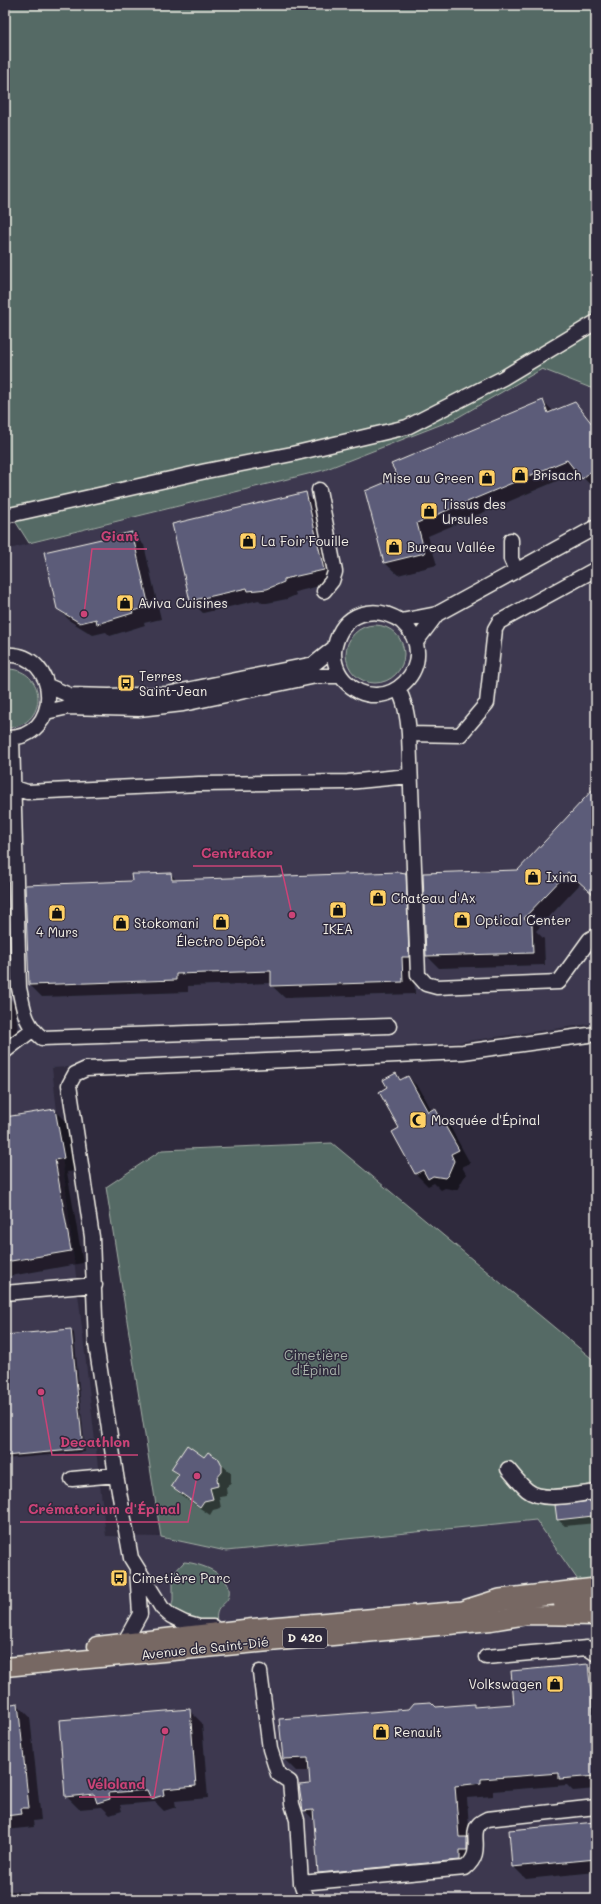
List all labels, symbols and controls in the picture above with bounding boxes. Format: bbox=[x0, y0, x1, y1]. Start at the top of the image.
shop icon: Brisach bbox=[510, 465, 530, 485]
place label: Brisach bbox=[533, 466, 581, 483]
shop icon: Mise au Green bbox=[477, 468, 497, 488]
place label: Mise au Green bbox=[382, 469, 474, 486]
place label: Tissus des Ursules bbox=[442, 495, 506, 527]
shop icon: Tissus des Ursules bbox=[419, 501, 439, 521]
callout: Giant bbox=[92, 523, 147, 549]
text: Giant bbox=[101, 526, 139, 545]
shop icon: La Foir'Fouille bbox=[238, 531, 258, 551]
place label: La Foir'Fouille bbox=[261, 532, 349, 549]
shop icon: Bureau Vallée bbox=[384, 537, 404, 557]
place label: Bureau Vallée bbox=[407, 538, 495, 555]
shop icon: Aviva Cuisines bbox=[115, 593, 135, 613]
place label: Aviva Cuisines bbox=[138, 594, 228, 611]
place label: Terres Saint-Jean bbox=[139, 667, 207, 699]
bus stop icon: Terres Saint-Jean bbox=[116, 673, 136, 693]
callout: Centrakor bbox=[193, 840, 281, 866]
text: Centrakor bbox=[201, 843, 273, 862]
shop icon: Ixina bbox=[523, 867, 543, 887]
place label: Ixina bbox=[546, 868, 578, 885]
shop icon: Chateau d'Ax bbox=[368, 888, 388, 908]
place label: Chateau d'Ax bbox=[391, 889, 476, 906]
shop icon: IKEA bbox=[328, 900, 348, 920]
shop icon: 4 Murs bbox=[47, 903, 67, 923]
shop icon: Optical Center bbox=[452, 910, 472, 930]
place label: Optical Center bbox=[475, 911, 571, 928]
shop icon: Électro Dépôt bbox=[211, 912, 231, 932]
shop icon: Stokomani bbox=[111, 913, 131, 933]
place label: Stokomani bbox=[134, 914, 199, 931]
place label: IKEA bbox=[323, 920, 353, 937]
place label: 4 Murs bbox=[36, 923, 78, 940]
place label: Électro Dépôt bbox=[177, 932, 266, 949]
mosque icon: Mosquée d'Épinal bbox=[408, 1110, 428, 1130]
place label: Mosquée d'Épinal bbox=[431, 1111, 540, 1128]
park label: Cimetière d'Épinal bbox=[284, 1346, 348, 1378]
callout: Decathlon bbox=[52, 1429, 138, 1455]
text: Decathlon bbox=[60, 1432, 130, 1451]
callout: Crématorium d'Épinal bbox=[20, 1496, 188, 1522]
text: Crématorium d'Épinal bbox=[28, 1499, 180, 1518]
bus stop icon: Cimetière Parc bbox=[109, 1568, 129, 1588]
place label: Cimetière Parc bbox=[132, 1569, 231, 1586]
road number: D 420 bbox=[283, 1628, 327, 1648]
street label: Avenue de Saint-Dié bbox=[140, 1632, 270, 1663]
shop icon: Volkswagen bbox=[545, 1674, 565, 1694]
place label: Volkswagen bbox=[468, 1675, 542, 1692]
shop icon: Renault bbox=[371, 1722, 391, 1742]
place label: Renault bbox=[394, 1723, 442, 1740]
callout: Véloland bbox=[79, 1771, 154, 1797]
text: Véloland bbox=[87, 1774, 145, 1793]

